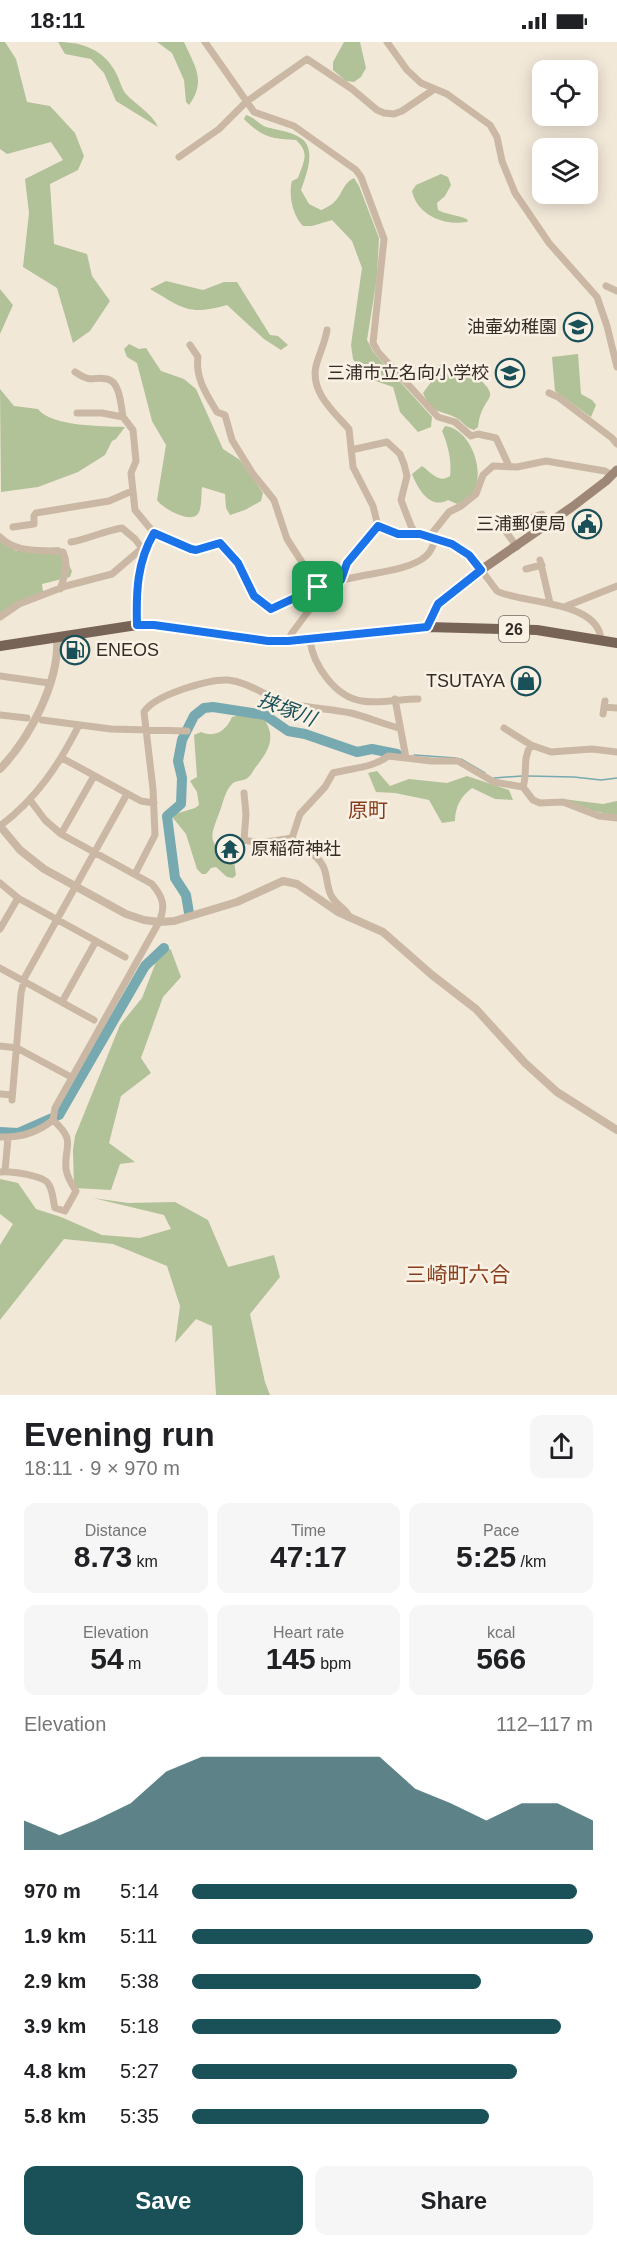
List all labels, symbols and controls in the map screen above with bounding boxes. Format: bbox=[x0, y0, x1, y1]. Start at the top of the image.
text: 18:11 bbox=[30, 8, 85, 33]
map controls bbox=[532, 60, 598, 204]
button: locate bbox=[532, 60, 598, 126]
button: layers bbox=[532, 138, 598, 204]
school or university icon: 油壷幼稚園 bbox=[562, 311, 594, 343]
place label: 油壷幼稚園 bbox=[467, 317, 557, 337]
school or university icon: 三浦市立名向小学校 bbox=[494, 357, 526, 389]
place label: 三浦市立名向小学校 bbox=[327, 363, 489, 383]
public building icon: 三浦郵便局 bbox=[571, 508, 603, 540]
place label: 三浦郵便局 bbox=[476, 514, 566, 534]
pin bbox=[292, 561, 343, 612]
icon: arrive bbox=[301, 570, 334, 603]
road number: 26 bbox=[499, 616, 529, 642]
fuel station icon: ENEOS bbox=[59, 634, 91, 666]
place label: ENEOS bbox=[96, 640, 159, 660]
shop icon: TSUTAYA bbox=[510, 665, 542, 697]
place label: TSUTAYA bbox=[426, 671, 505, 691]
water label: 挟塚川 bbox=[255, 688, 321, 731]
district label: 原町 bbox=[348, 799, 388, 821]
temple icon: 原稲荷神社 bbox=[214, 833, 246, 865]
place label: 原稲荷神社 bbox=[251, 839, 341, 859]
district label: 三崎町六合 bbox=[406, 1263, 511, 1286]
button: share bbox=[530, 1415, 593, 1478]
text: Evening run bbox=[24, 1416, 215, 1453]
text: 18:11 · 9 × 970 m bbox=[24, 1457, 180, 1479]
text: Distance bbox=[85, 1522, 147, 1539]
text: Time bbox=[291, 1522, 326, 1539]
text: Pace bbox=[483, 1522, 519, 1539]
text: 8.73 bbox=[74, 1540, 132, 1573]
text: 47:17 bbox=[270, 1540, 347, 1573]
text: 5:25 bbox=[456, 1540, 516, 1573]
text: km bbox=[132, 1553, 158, 1570]
text: /km bbox=[516, 1553, 546, 1570]
text: Elevation bbox=[83, 1624, 149, 1641]
text: Heart rate bbox=[273, 1624, 344, 1641]
text: kcal bbox=[487, 1624, 515, 1641]
text: 54 bbox=[90, 1642, 124, 1675]
text: 145 bbox=[266, 1642, 316, 1675]
text: 566 bbox=[476, 1642, 526, 1675]
text: m bbox=[124, 1655, 141, 1672]
text: bpm bbox=[316, 1655, 351, 1672]
text: Elevation bbox=[24, 1713, 106, 1735]
text: 112–117 m bbox=[496, 1713, 593, 1735]
text: 970 m bbox=[24, 1880, 81, 1902]
text: 5:14 bbox=[120, 1880, 159, 1902]
text: 1.9 km bbox=[24, 1925, 86, 1947]
text: 5:11 bbox=[120, 1925, 157, 1947]
text: 2.9 km bbox=[24, 1970, 86, 1992]
text: 5:38 bbox=[120, 1970, 159, 1992]
text: 3.9 km bbox=[24, 2015, 86, 2037]
text: 5:18 bbox=[120, 2015, 159, 2037]
text: 4.8 km bbox=[24, 2060, 86, 2082]
text: 5:27 bbox=[120, 2060, 159, 2082]
text: 5.8 km bbox=[24, 2105, 86, 2127]
text: 5:35 bbox=[120, 2105, 159, 2127]
button: Save bbox=[24, 2166, 303, 2235]
button: Share bbox=[315, 2166, 593, 2235]

